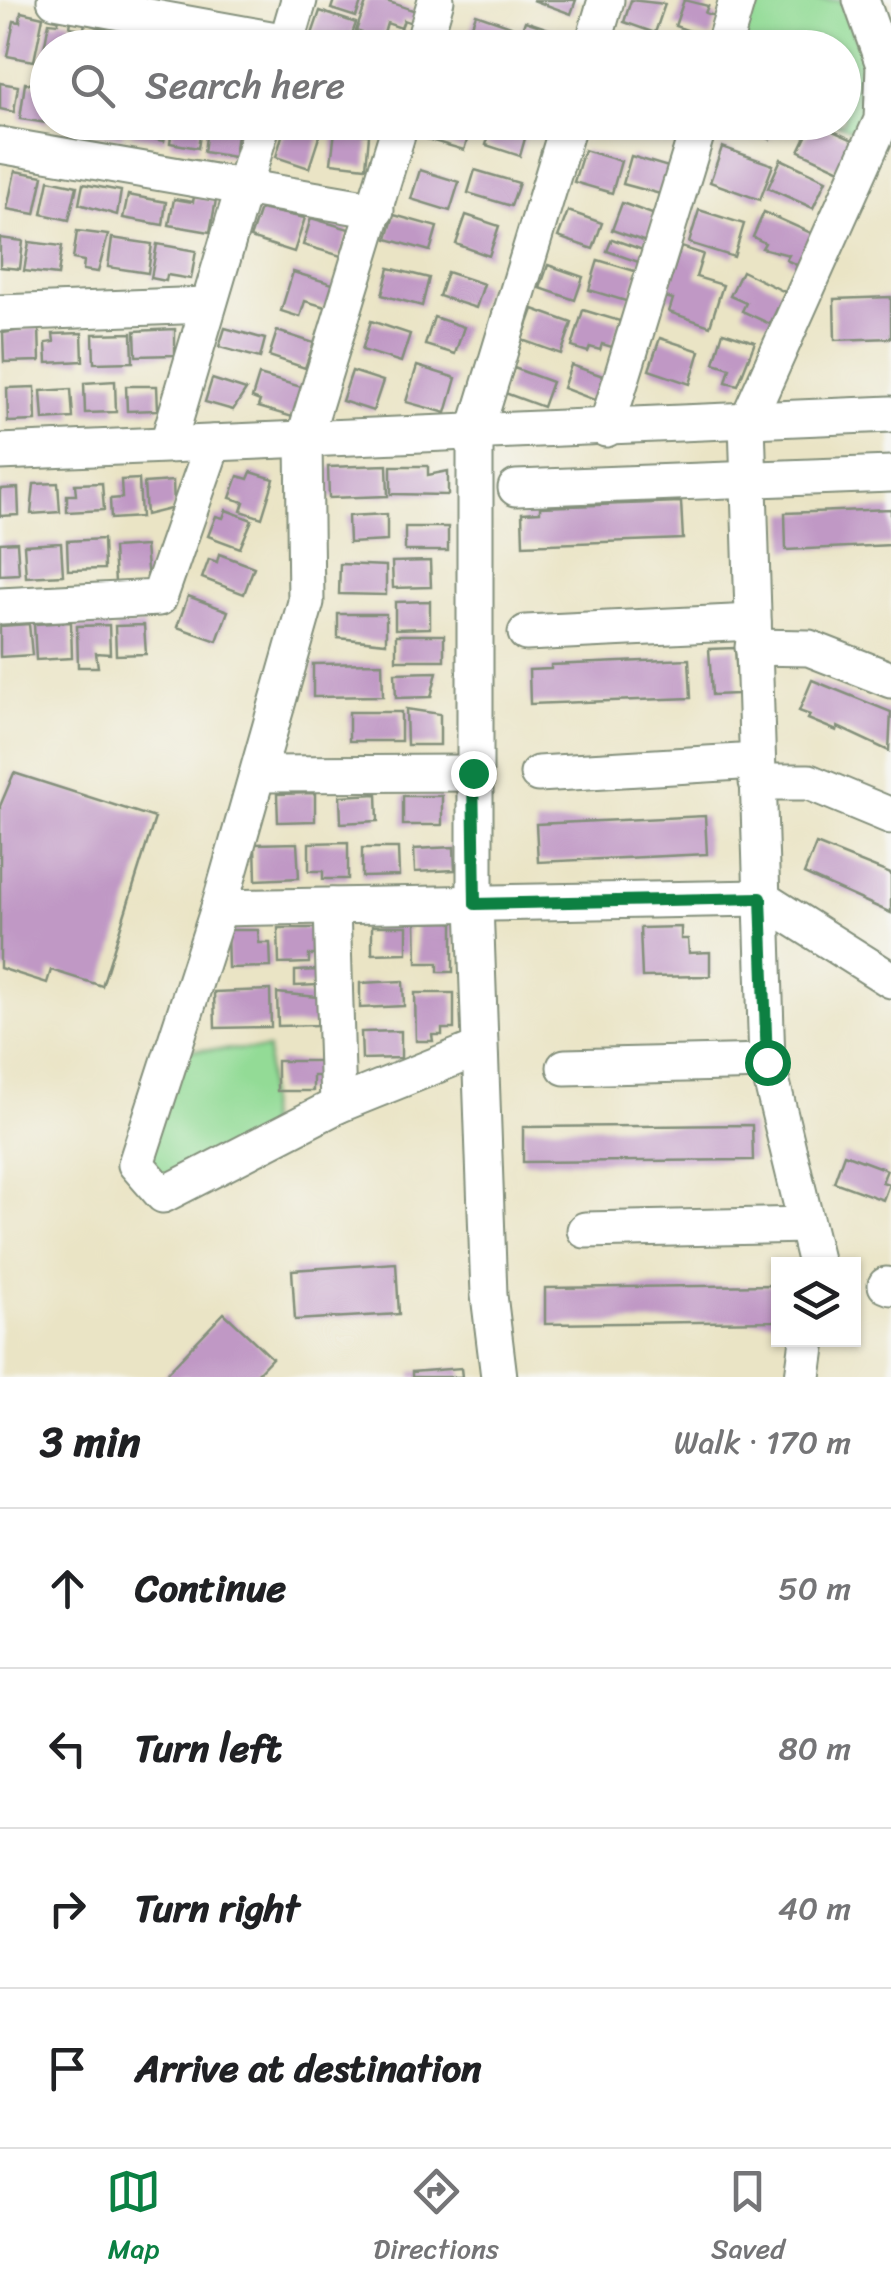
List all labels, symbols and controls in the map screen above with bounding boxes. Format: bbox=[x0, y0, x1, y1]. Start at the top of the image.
search box bbox=[30, 30, 861, 140]
text: Search here bbox=[145, 52, 345, 119]
icon: search bbox=[65, 58, 120, 113]
route end bbox=[451, 751, 497, 797]
route start bbox=[745, 1040, 791, 1086]
map controls bbox=[771, 1257, 861, 1347]
button: layers bbox=[771, 1257, 861, 1347]
text: 3 min bbox=[40, 1405, 140, 1479]
text: Walk · 170 m bbox=[674, 1414, 851, 1471]
text: Continue bbox=[135, 1555, 286, 1622]
text: 50 m bbox=[778, 1560, 851, 1617]
icon: ahead bbox=[40, 1561, 95, 1616]
text: Turn left bbox=[135, 1715, 281, 1782]
text: 80 m bbox=[779, 1720, 851, 1777]
icon: left bbox=[40, 1721, 95, 1776]
text: Turn right bbox=[135, 1875, 300, 1942]
text: 40 m bbox=[778, 1880, 851, 1937]
icon: right bbox=[40, 1881, 95, 1936]
text: Arrive at destination bbox=[135, 2035, 482, 2102]
icon: arrive bbox=[40, 2041, 95, 2096]
tab: Map bbox=[106, 2164, 161, 2273]
tab: Directions bbox=[373, 2164, 499, 2273]
tab: Saved bbox=[711, 2164, 785, 2273]

